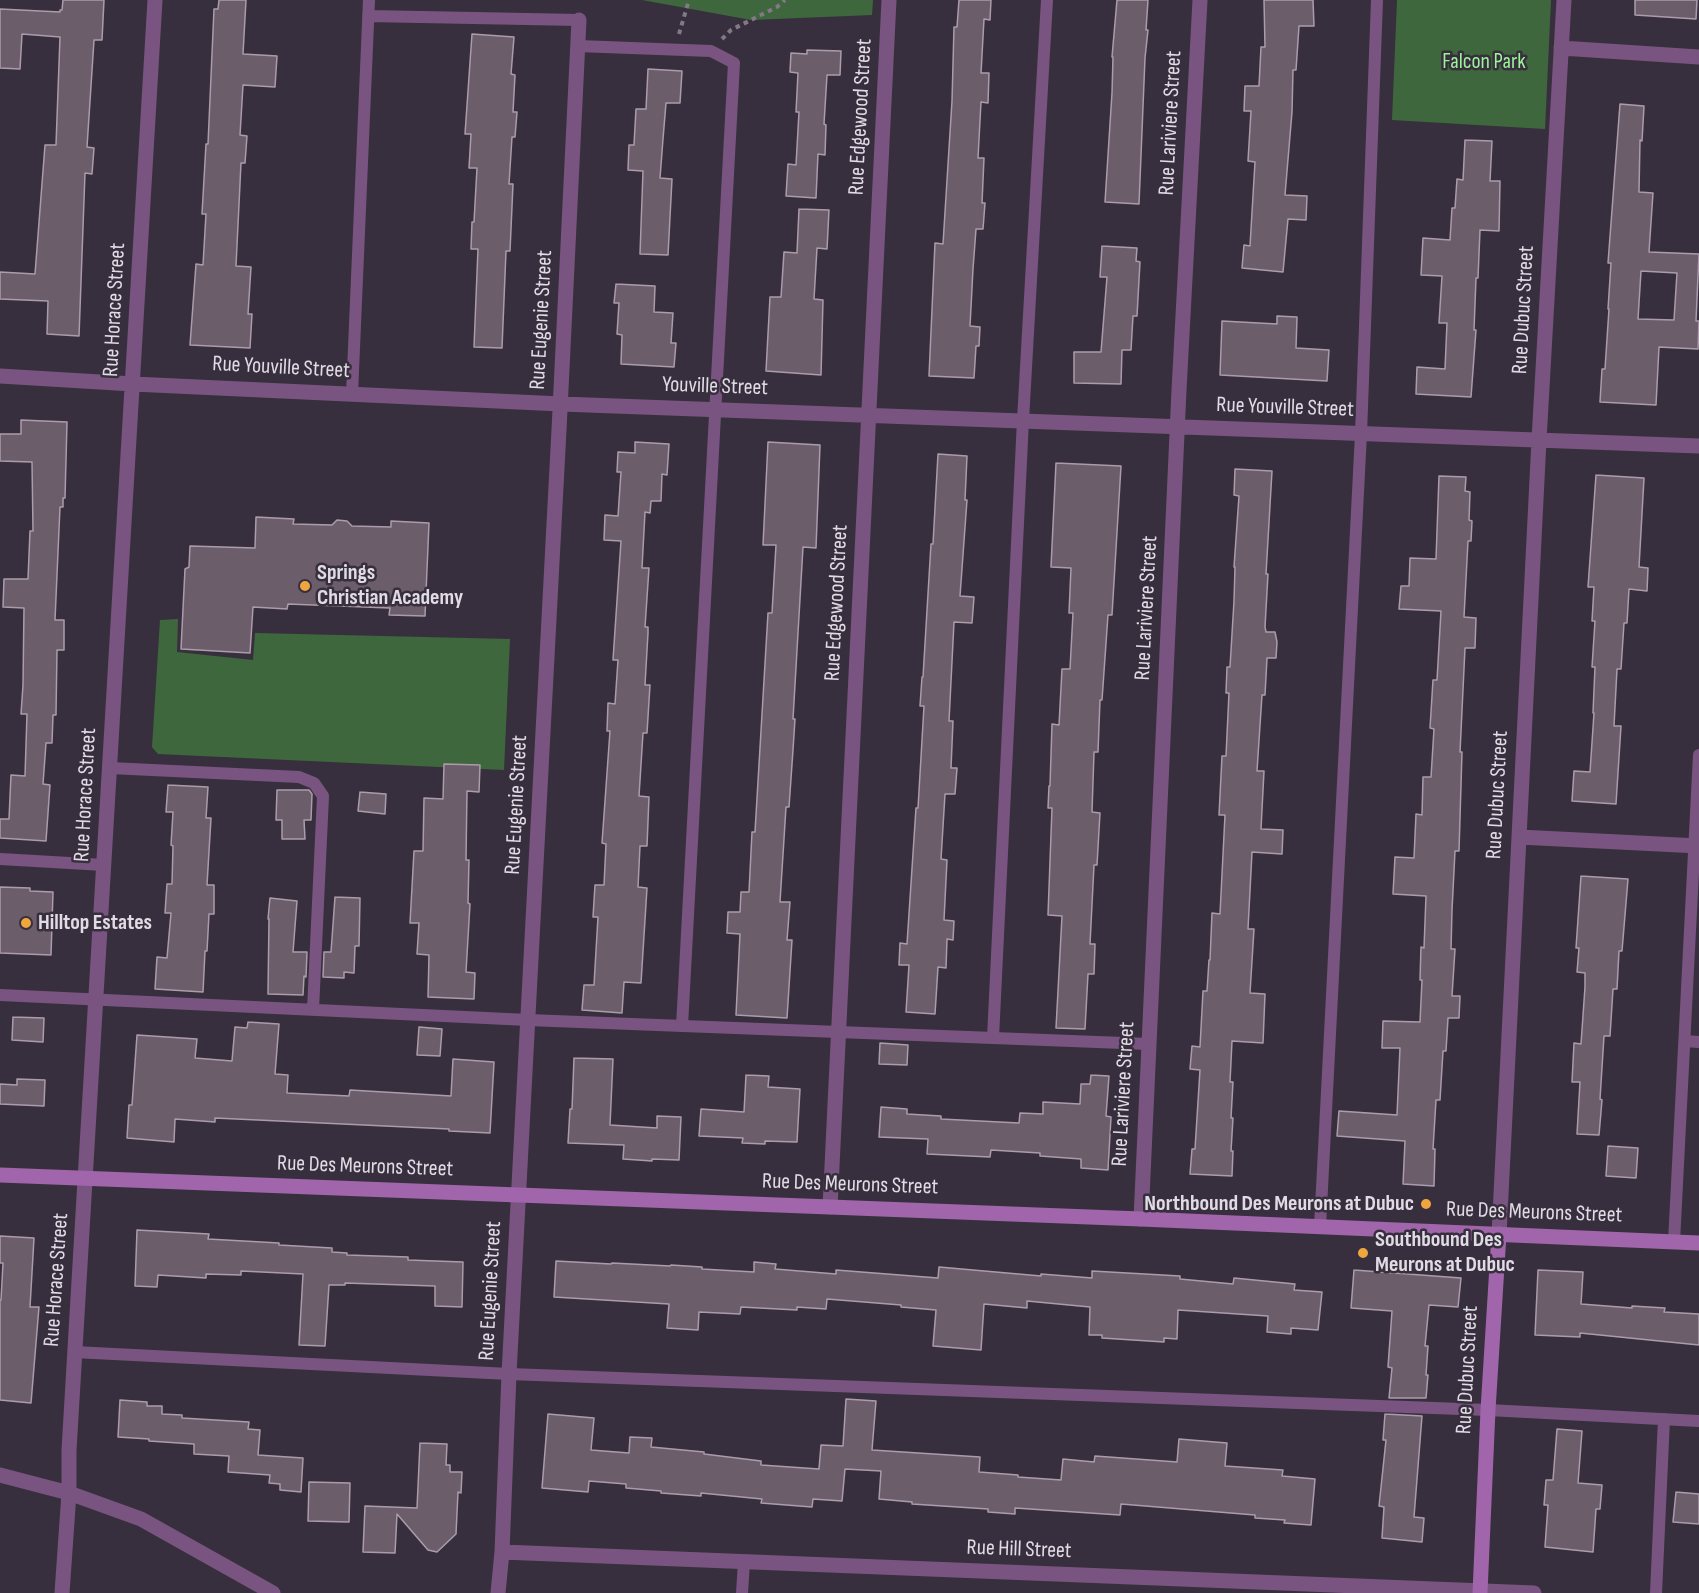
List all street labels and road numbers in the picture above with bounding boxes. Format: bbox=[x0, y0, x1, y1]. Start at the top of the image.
street label: Rue Edgewood Street bbox=[844, 38, 878, 196]
street label: Rue Lariviere Street bbox=[1154, 50, 1188, 196]
street label: Rue Horace Street bbox=[98, 242, 132, 378]
street label: Rue Dubuc Street bbox=[1507, 245, 1541, 375]
street label: Rue Eugenie Street bbox=[525, 250, 559, 390]
street label: Rue Youville Street bbox=[212, 351, 350, 385]
street label: Youville Street bbox=[662, 372, 768, 402]
street label: Rue Youville Street bbox=[1216, 392, 1354, 424]
street label: Rue Edgewood Street bbox=[820, 524, 854, 682]
street label: Rue Lariviere Street bbox=[1130, 535, 1164, 681]
street label: Rue Horace Street bbox=[69, 727, 103, 863]
street label: Rue Dubuc Street bbox=[1481, 730, 1515, 860]
street label: Rue Eugenie Street bbox=[500, 735, 534, 875]
street label: Rue Lariviere Street bbox=[1107, 1021, 1141, 1167]
street label: Rue Des Meurons Street bbox=[276, 1151, 454, 1183]
street label: Rue Des Meurons Street bbox=[761, 1169, 939, 1201]
street label: Rue Des Meurons Street bbox=[1445, 1197, 1623, 1229]
street label: Rue Horace Street bbox=[39, 1212, 75, 1348]
street label: Rue Eugenie Street bbox=[474, 1221, 508, 1361]
street label: Rue Dubuc Street bbox=[1451, 1305, 1485, 1435]
street label: Rue Hill Street bbox=[966, 1535, 1072, 1565]

